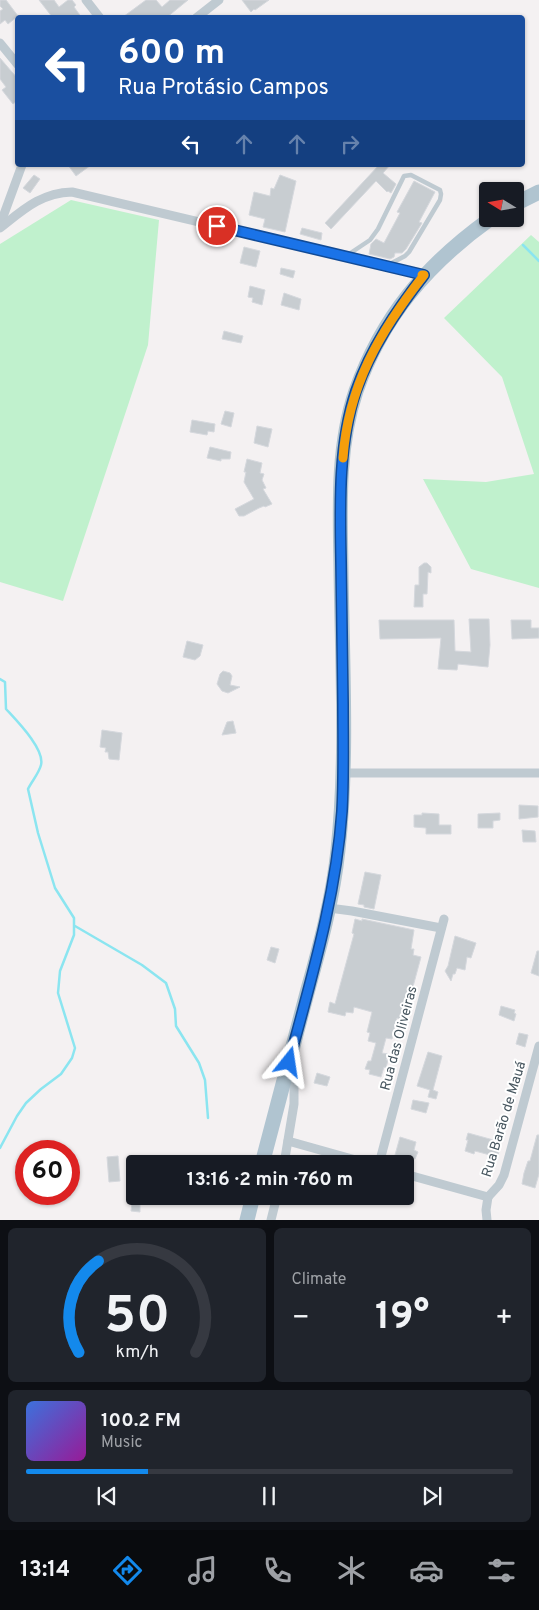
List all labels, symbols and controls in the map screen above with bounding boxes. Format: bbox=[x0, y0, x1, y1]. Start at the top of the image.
text: 600 m bbox=[118, 32, 225, 76]
icon: left bbox=[35, 35, 100, 100]
text: Rua Protásio Campos bbox=[118, 75, 329, 102]
icon: left bbox=[177, 130, 205, 158]
icon: ahead bbox=[230, 130, 258, 158]
icon: ahead bbox=[283, 130, 311, 158]
icon: right bbox=[336, 130, 364, 158]
north arrow bbox=[479, 182, 524, 228]
map controls bbox=[479, 182, 524, 227]
pin bbox=[196, 205, 238, 247]
icon: arrive bbox=[203, 212, 231, 240]
street label: Rua das Oliveiras bbox=[377, 984, 422, 1093]
position arrow bbox=[262, 1035, 314, 1087]
street label: Rua Barão de Mauá bbox=[479, 1059, 530, 1179]
speed limit sign: 60 bbox=[15, 1140, 80, 1205]
text: 13:16 · 2 min · 760 m bbox=[187, 1168, 353, 1192]
text: Climate bbox=[292, 1270, 346, 1290]
text: 50 bbox=[104, 1285, 170, 1351]
text: 19° bbox=[375, 1294, 429, 1343]
text: − bbox=[292, 1301, 310, 1337]
text: + bbox=[495, 1301, 513, 1337]
text: km/h bbox=[115, 1341, 158, 1364]
text: 100.2 FM bbox=[101, 1409, 181, 1433]
text: Music bbox=[101, 1433, 142, 1453]
icon: previous bbox=[93, 1482, 121, 1510]
icon: pause bbox=[255, 1482, 283, 1510]
icon: next bbox=[418, 1482, 446, 1510]
icon: directions bbox=[110, 1553, 145, 1588]
icon: music bbox=[185, 1553, 220, 1588]
icon: phone bbox=[260, 1553, 295, 1588]
icon: climate bbox=[334, 1553, 369, 1588]
icon: car bbox=[409, 1553, 444, 1588]
icon: filters bbox=[484, 1553, 519, 1588]
text: 13:14 bbox=[20, 1557, 70, 1584]

